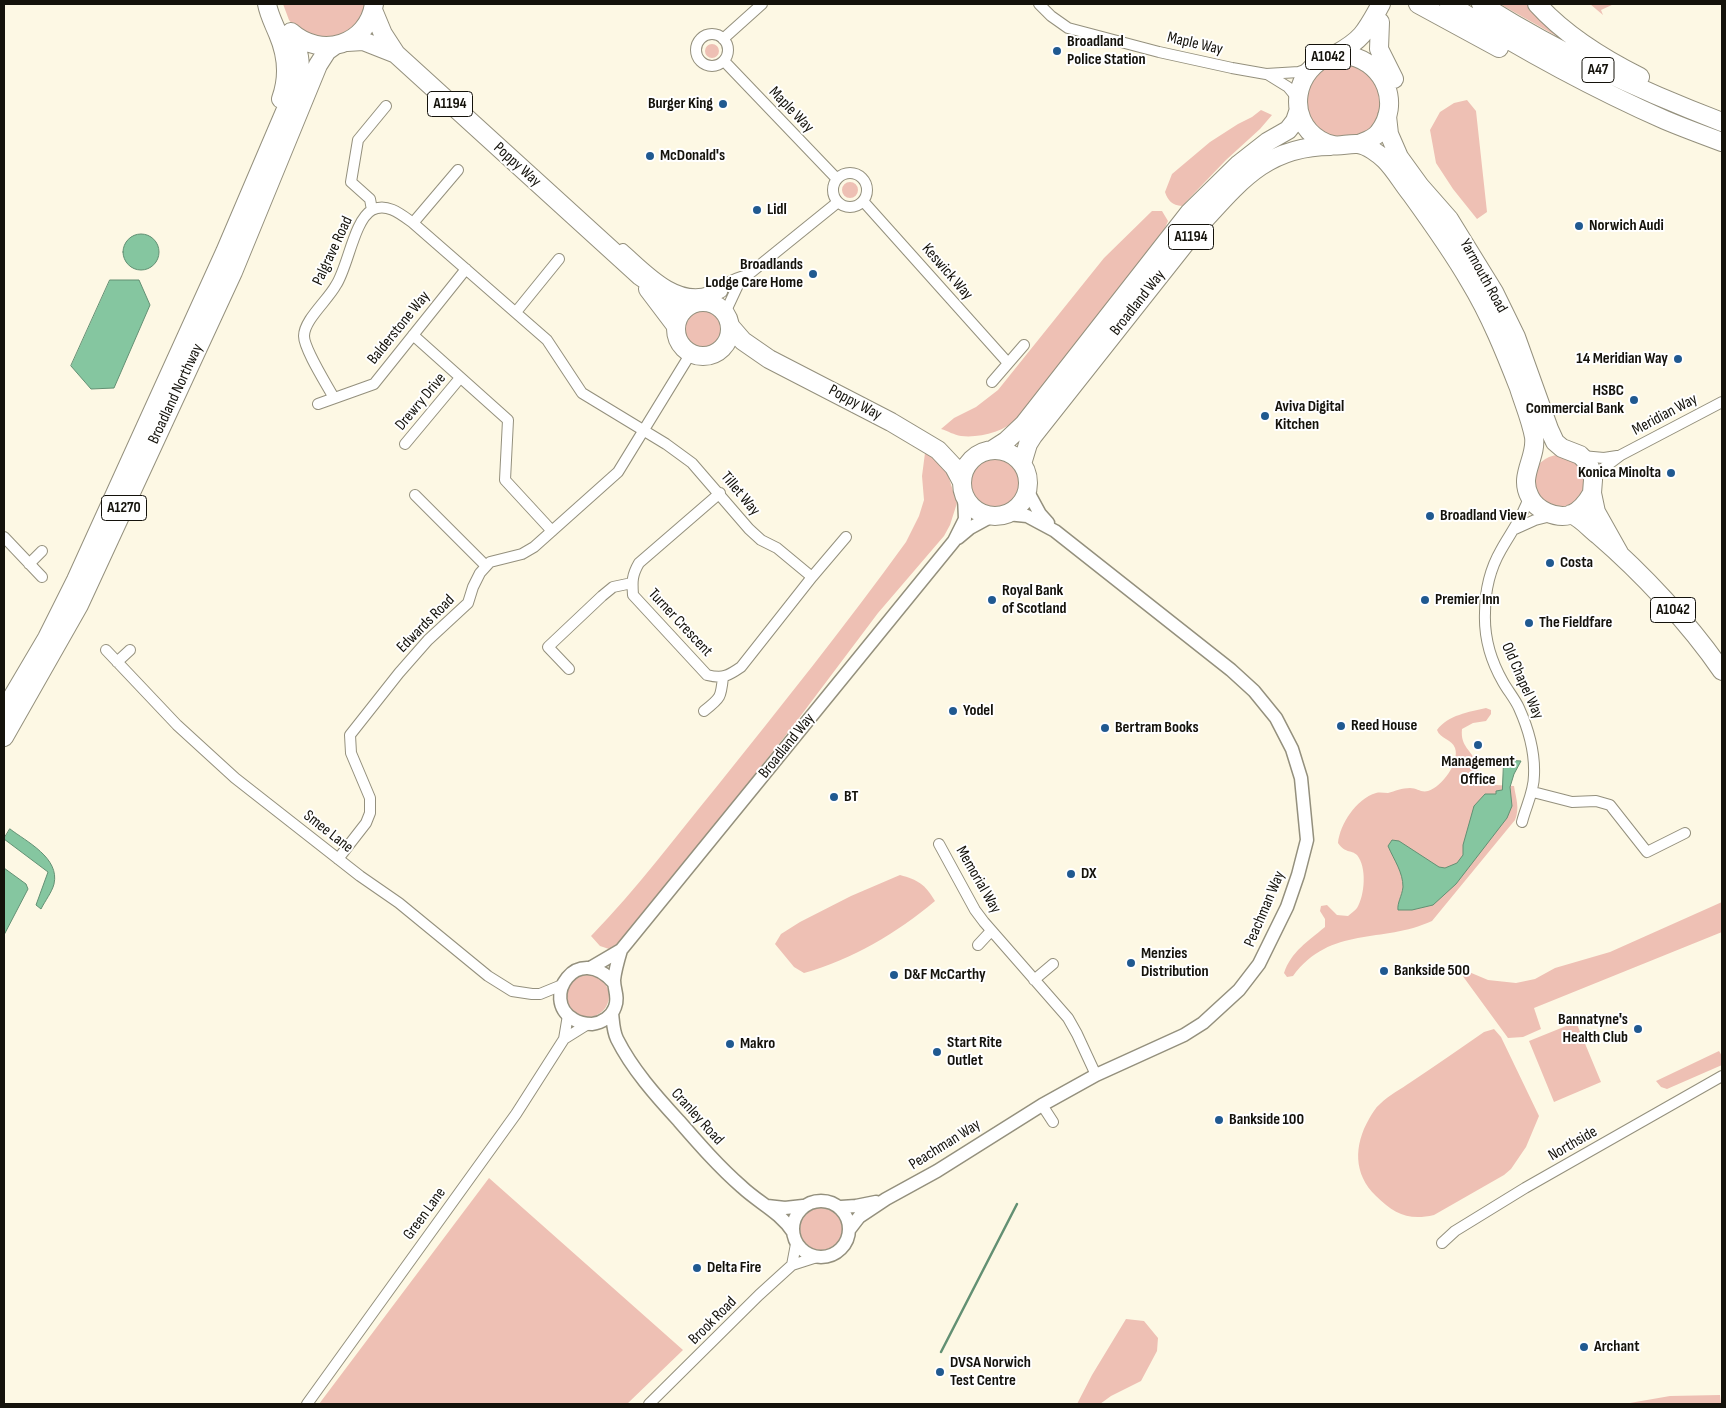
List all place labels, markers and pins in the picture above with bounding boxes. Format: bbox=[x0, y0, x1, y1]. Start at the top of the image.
place label: Broadland Police Station bbox=[1067, 32, 1146, 70]
marker: Broadland Police Station bbox=[1051, 45, 1063, 57]
place label: Burger King bbox=[648, 94, 713, 114]
marker: Burger King bbox=[717, 98, 729, 110]
place label: McDonald's bbox=[660, 146, 725, 166]
marker: McDonald's bbox=[644, 150, 656, 162]
place label: Lidl bbox=[767, 200, 787, 220]
marker: Lidl bbox=[751, 204, 763, 216]
place label: Norwich Audi bbox=[1589, 216, 1664, 236]
marker: Norwich Audi bbox=[1573, 220, 1585, 232]
place label: Broadlands Lodge Care Home bbox=[705, 255, 803, 293]
marker: Broadlands Lodge Care Home bbox=[807, 268, 819, 280]
place label: 14 Meridian Way bbox=[1576, 349, 1668, 369]
marker: 14 Meridian Way bbox=[1672, 353, 1684, 365]
place label: HSBC Commercial Bank bbox=[1526, 381, 1624, 419]
marker: HSBC Commercial Bank bbox=[1628, 394, 1640, 406]
place label: Aviva Digital Kitchen bbox=[1275, 397, 1344, 435]
marker: Aviva Digital Kitchen bbox=[1259, 410, 1271, 422]
place label: Konica Minolta bbox=[1578, 463, 1661, 483]
marker: Konica Minolta bbox=[1665, 467, 1677, 479]
place label: Broadland View bbox=[1440, 506, 1527, 526]
marker: Broadland View bbox=[1424, 510, 1436, 522]
place label: Costa bbox=[1560, 553, 1593, 573]
marker: Costa bbox=[1544, 557, 1556, 569]
place label: Royal Bank of Scotland bbox=[1002, 581, 1067, 619]
place label: Premier Inn bbox=[1435, 590, 1500, 610]
marker: Royal Bank of Scotland bbox=[986, 594, 998, 606]
marker: Premier Inn bbox=[1419, 594, 1431, 606]
place label: The Fieldfare bbox=[1539, 613, 1612, 633]
marker: The Fieldfare bbox=[1523, 617, 1535, 629]
place label: Yodel bbox=[963, 701, 993, 721]
marker: Yodel bbox=[947, 705, 959, 717]
place label: Reed House bbox=[1351, 716, 1417, 736]
place label: Bertram Books bbox=[1115, 718, 1199, 738]
marker: Reed House bbox=[1335, 720, 1347, 732]
marker: Bertram Books bbox=[1099, 722, 1111, 734]
marker: Management Office bbox=[1472, 739, 1484, 751]
place label: Management Office bbox=[1441, 752, 1515, 790]
place label: BT bbox=[844, 787, 858, 807]
marker: BT bbox=[828, 791, 840, 803]
place label: DX bbox=[1081, 864, 1096, 884]
marker: DX bbox=[1065, 868, 1077, 880]
place label: Menzies Distribution bbox=[1141, 944, 1209, 982]
marker: Menzies Distribution bbox=[1125, 957, 1137, 969]
place label: Bankside 500 bbox=[1394, 961, 1470, 981]
place label: D&F McCarthy bbox=[904, 965, 986, 985]
marker: Bankside 500 bbox=[1378, 965, 1390, 977]
marker: D&F McCarthy bbox=[888, 969, 900, 981]
place label: Bannatyne's Health Club bbox=[1558, 1010, 1628, 1048]
marker: Bannatyne's Health Club bbox=[1632, 1023, 1644, 1035]
place label: Start Rite Outlet bbox=[947, 1033, 1002, 1071]
place label: Makro bbox=[740, 1034, 775, 1054]
marker: Makro bbox=[724, 1038, 736, 1050]
marker: Start Rite Outlet bbox=[931, 1046, 943, 1058]
place label: Bankside 100 bbox=[1229, 1110, 1304, 1130]
marker: Bankside 100 bbox=[1213, 1114, 1225, 1126]
place label: Delta Fire bbox=[707, 1258, 761, 1278]
marker: Delta Fire bbox=[691, 1262, 703, 1274]
place label: Archant bbox=[1594, 1337, 1639, 1357]
marker: Archant bbox=[1578, 1341, 1590, 1353]
place label: DVSA Norwich Test Centre bbox=[950, 1353, 1031, 1391]
marker: DVSA Norwich Test Centre bbox=[934, 1366, 946, 1378]

